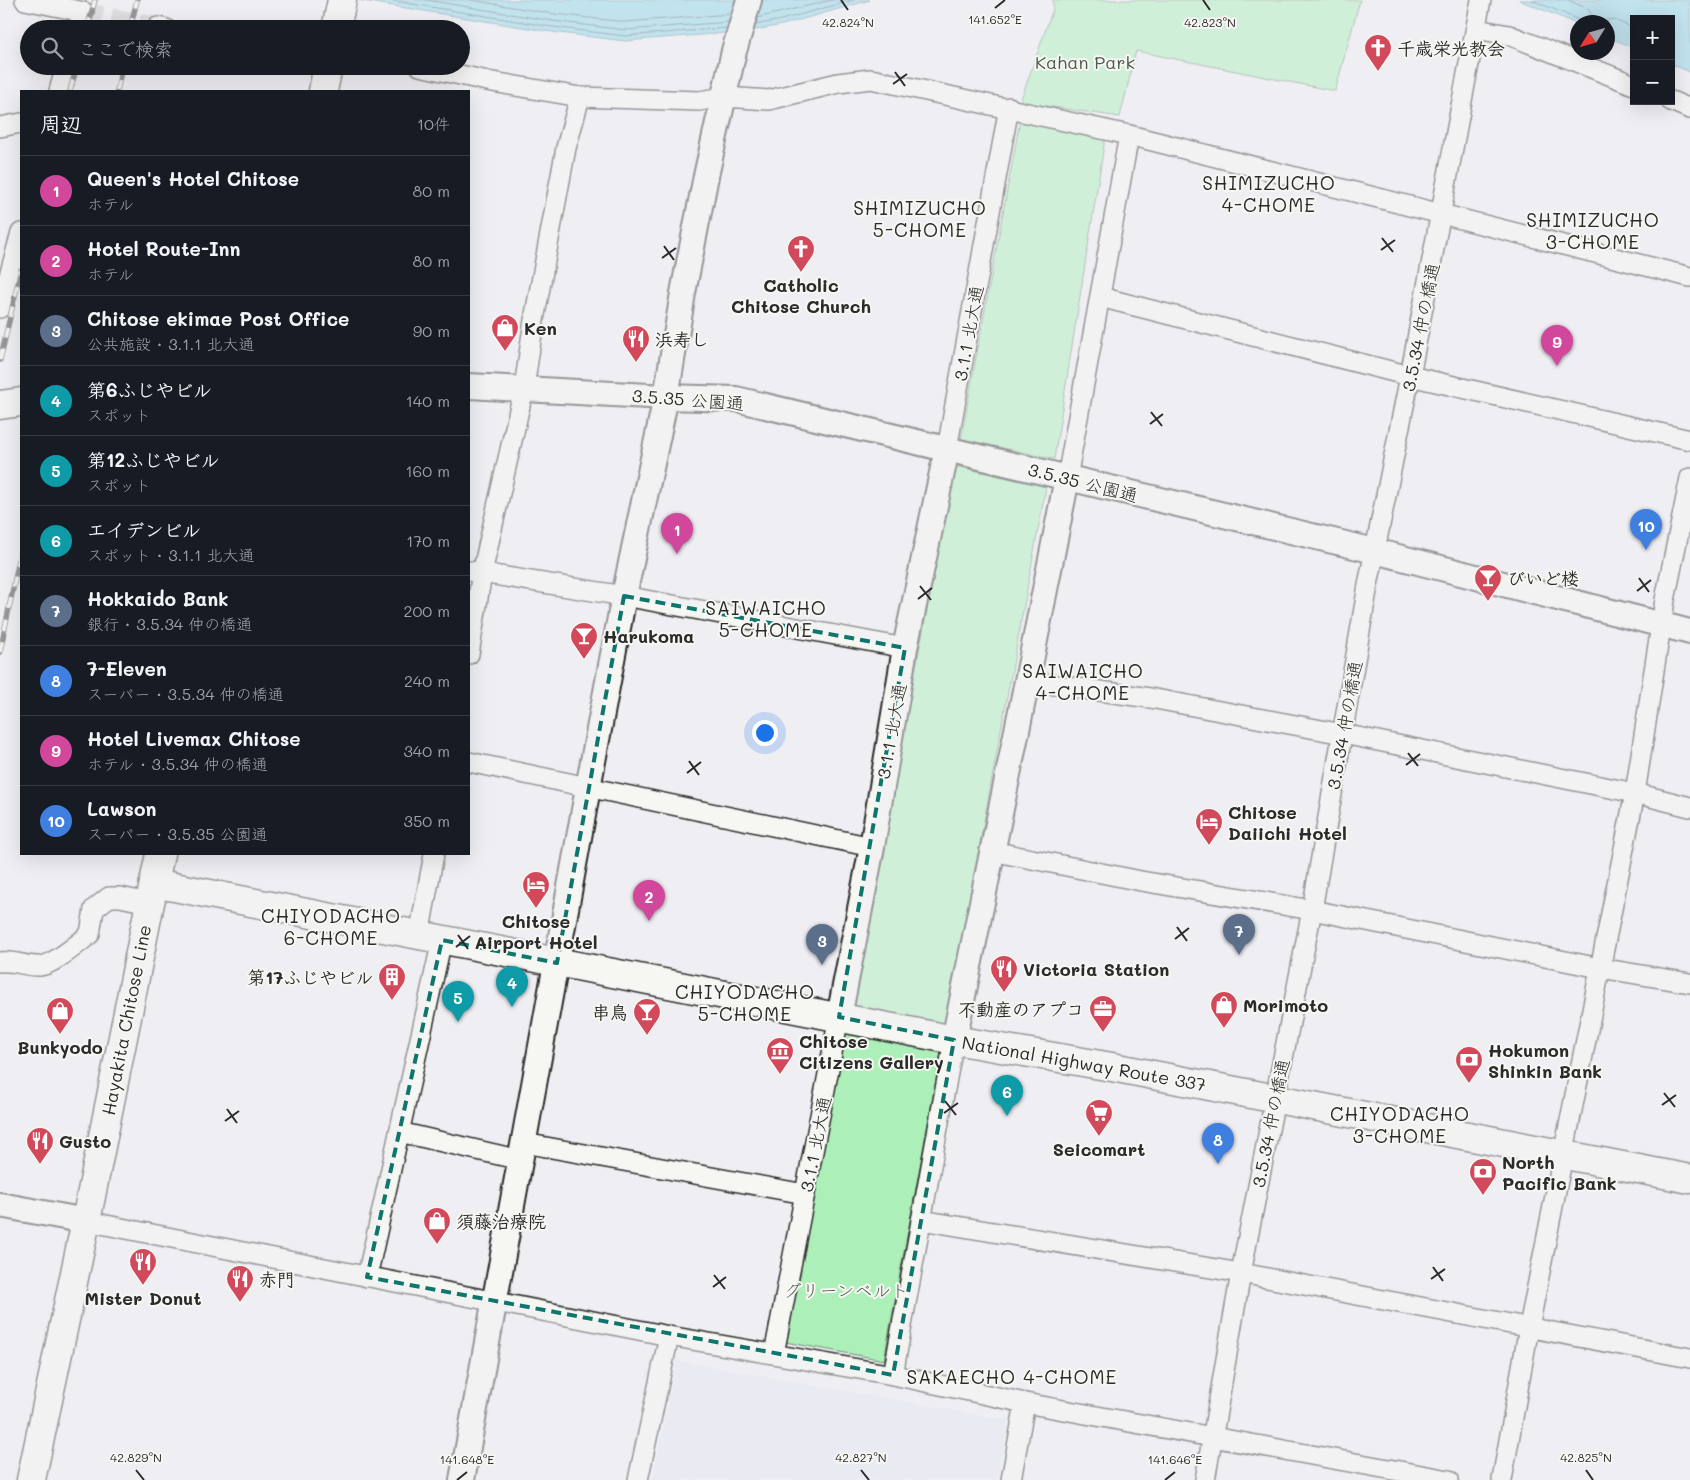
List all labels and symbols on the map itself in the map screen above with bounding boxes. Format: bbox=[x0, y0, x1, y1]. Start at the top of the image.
text: 141.652°E bbox=[968, 11, 1022, 27]
text: 42.824°N bbox=[822, 14, 874, 30]
text: 42.823°N bbox=[1184, 14, 1236, 30]
north arrow bbox=[1570, 15, 1615, 60]
church icon: 千歳栄光教会 bbox=[1363, 33, 1393, 72]
place label: 千歳栄光教会 bbox=[1397, 36, 1505, 60]
park label: Kahan Park bbox=[1035, 50, 1135, 74]
district label: SHIMIZUCHO 4-CHOME bbox=[1202, 170, 1336, 217]
district label: SHIMIZUCHO 5-CHOME bbox=[853, 195, 987, 242]
district label: SHIMIZUCHO 3-CHOME bbox=[1526, 207, 1660, 254]
church icon: Catholic Chitose Church bbox=[786, 234, 816, 273]
street label: 3.5.34 仲の橋通 bbox=[1396, 261, 1444, 393]
place label: Catholic Chitose Church bbox=[731, 273, 871, 318]
street label: 3.1.1 北大通 bbox=[948, 283, 988, 383]
shop icon: Ken bbox=[490, 313, 520, 352]
place label: Ken bbox=[524, 316, 557, 340]
restaurant icon: 浜寿し bbox=[621, 324, 651, 363]
pin: 9 bbox=[1541, 325, 1573, 366]
place label: 浜寿し bbox=[655, 327, 709, 351]
street label: 3.5.35 公園通 bbox=[631, 383, 745, 415]
street label: 3.5.35 公園通 bbox=[1026, 457, 1140, 507]
pin: 10 bbox=[1630, 509, 1662, 550]
pin: 1 bbox=[661, 513, 693, 554]
bar icon: びいど楼 bbox=[1473, 563, 1503, 602]
place label: びいど楼 bbox=[1507, 566, 1579, 590]
district label: SAIWAICHO 5-CHOME bbox=[705, 595, 827, 642]
bar icon: Harukoma bbox=[569, 621, 599, 660]
place label: Harukoma bbox=[603, 624, 694, 648]
district label: SAIWAICHO 4-CHOME bbox=[1022, 658, 1144, 705]
street label: 3.5.34 仲の橋通 bbox=[1321, 659, 1367, 791]
street label: 3.1.1 北大通 bbox=[871, 681, 911, 781]
your location bbox=[752, 720, 778, 746]
place label: Chitose Daiichi Hotel bbox=[1228, 800, 1347, 845]
hotel icon: Chitose Daiichi Hotel bbox=[1194, 807, 1224, 846]
hotel icon: Chitose Airport Hotel bbox=[521, 870, 551, 909]
pin: 2 bbox=[633, 880, 665, 921]
district label: CHIYODACHO 6-CHOME bbox=[261, 903, 401, 950]
place label: Chitose Airport Hotel bbox=[474, 909, 598, 954]
pin: 7 bbox=[1223, 914, 1255, 955]
street label: Hayakita Chitose Line bbox=[96, 923, 156, 1117]
pin: 3 bbox=[806, 924, 838, 965]
restaurant icon: Victoria Station bbox=[989, 954, 1019, 993]
place label: Victoria Station bbox=[1023, 957, 1169, 981]
building icon: 第17ふじやビル bbox=[377, 962, 407, 1001]
place label: 第17ふじやビル bbox=[247, 965, 373, 989]
pin: 4 bbox=[496, 966, 528, 1007]
district label: CHIYODACHO 5-CHOME bbox=[675, 979, 815, 1026]
pin: 5 bbox=[442, 981, 474, 1022]
shop icon: Morimoto bbox=[1209, 990, 1239, 1029]
place label: Morimoto bbox=[1243, 993, 1328, 1017]
office icon: 不動産のアプコ bbox=[1088, 994, 1118, 1033]
shop icon: Bunkyodo bbox=[45, 996, 75, 1035]
bar icon: 串鳥 bbox=[632, 997, 662, 1036]
place label: 不動産のアプコ bbox=[958, 997, 1084, 1021]
place label: 串鳥 bbox=[592, 1000, 628, 1024]
place label: Chitose Citizens Gallery bbox=[799, 1029, 944, 1074]
street label: National Highway Route 337 bbox=[960, 1030, 1208, 1096]
place label: Bunkyodo bbox=[17, 1035, 103, 1059]
museum icon: Chitose Citizens Gallery bbox=[765, 1036, 795, 1075]
place label: Hokumon Shinkin Bank bbox=[1488, 1038, 1602, 1083]
bank icon: Hokumon Shinkin Bank bbox=[1454, 1045, 1484, 1084]
street label: 3.5.34 仲の橋通 bbox=[1246, 1057, 1294, 1189]
pin: 6 bbox=[991, 1075, 1023, 1116]
street label: 3.1.1 北大通 bbox=[794, 1094, 836, 1194]
supermarket icon: Seicomart bbox=[1084, 1098, 1114, 1137]
district label: CHIYODACHO 3-CHOME bbox=[1330, 1101, 1470, 1148]
pin: 8 bbox=[1202, 1123, 1234, 1164]
restaurant icon: Gusto bbox=[25, 1126, 55, 1165]
place label: Gusto bbox=[59, 1129, 111, 1153]
place label: Seicomart bbox=[1053, 1137, 1145, 1161]
place label: North Pacific Bank bbox=[1502, 1150, 1616, 1195]
bank icon: North Pacific Bank bbox=[1468, 1157, 1498, 1196]
shop icon: 須藤治療院 bbox=[422, 1206, 452, 1245]
place label: 須藤治療院 bbox=[456, 1209, 546, 1233]
restaurant icon: Mister Donut bbox=[128, 1247, 158, 1286]
restaurant icon: 赤門 bbox=[225, 1264, 255, 1303]
place label: 赤門 bbox=[259, 1267, 295, 1291]
park label: グリーンベルト bbox=[784, 1278, 908, 1302]
place label: Mister Donut bbox=[85, 1286, 201, 1310]
district label: SAKAECHO 4-CHOME bbox=[906, 1364, 1118, 1389]
text: 42.829°N bbox=[110, 1449, 162, 1465]
text: 42.827°N bbox=[835, 1449, 887, 1465]
text: 42.825°N bbox=[1560, 1449, 1612, 1465]
text: 141.648°E bbox=[440, 1451, 494, 1467]
text: 141.646°E bbox=[1148, 1451, 1202, 1467]

